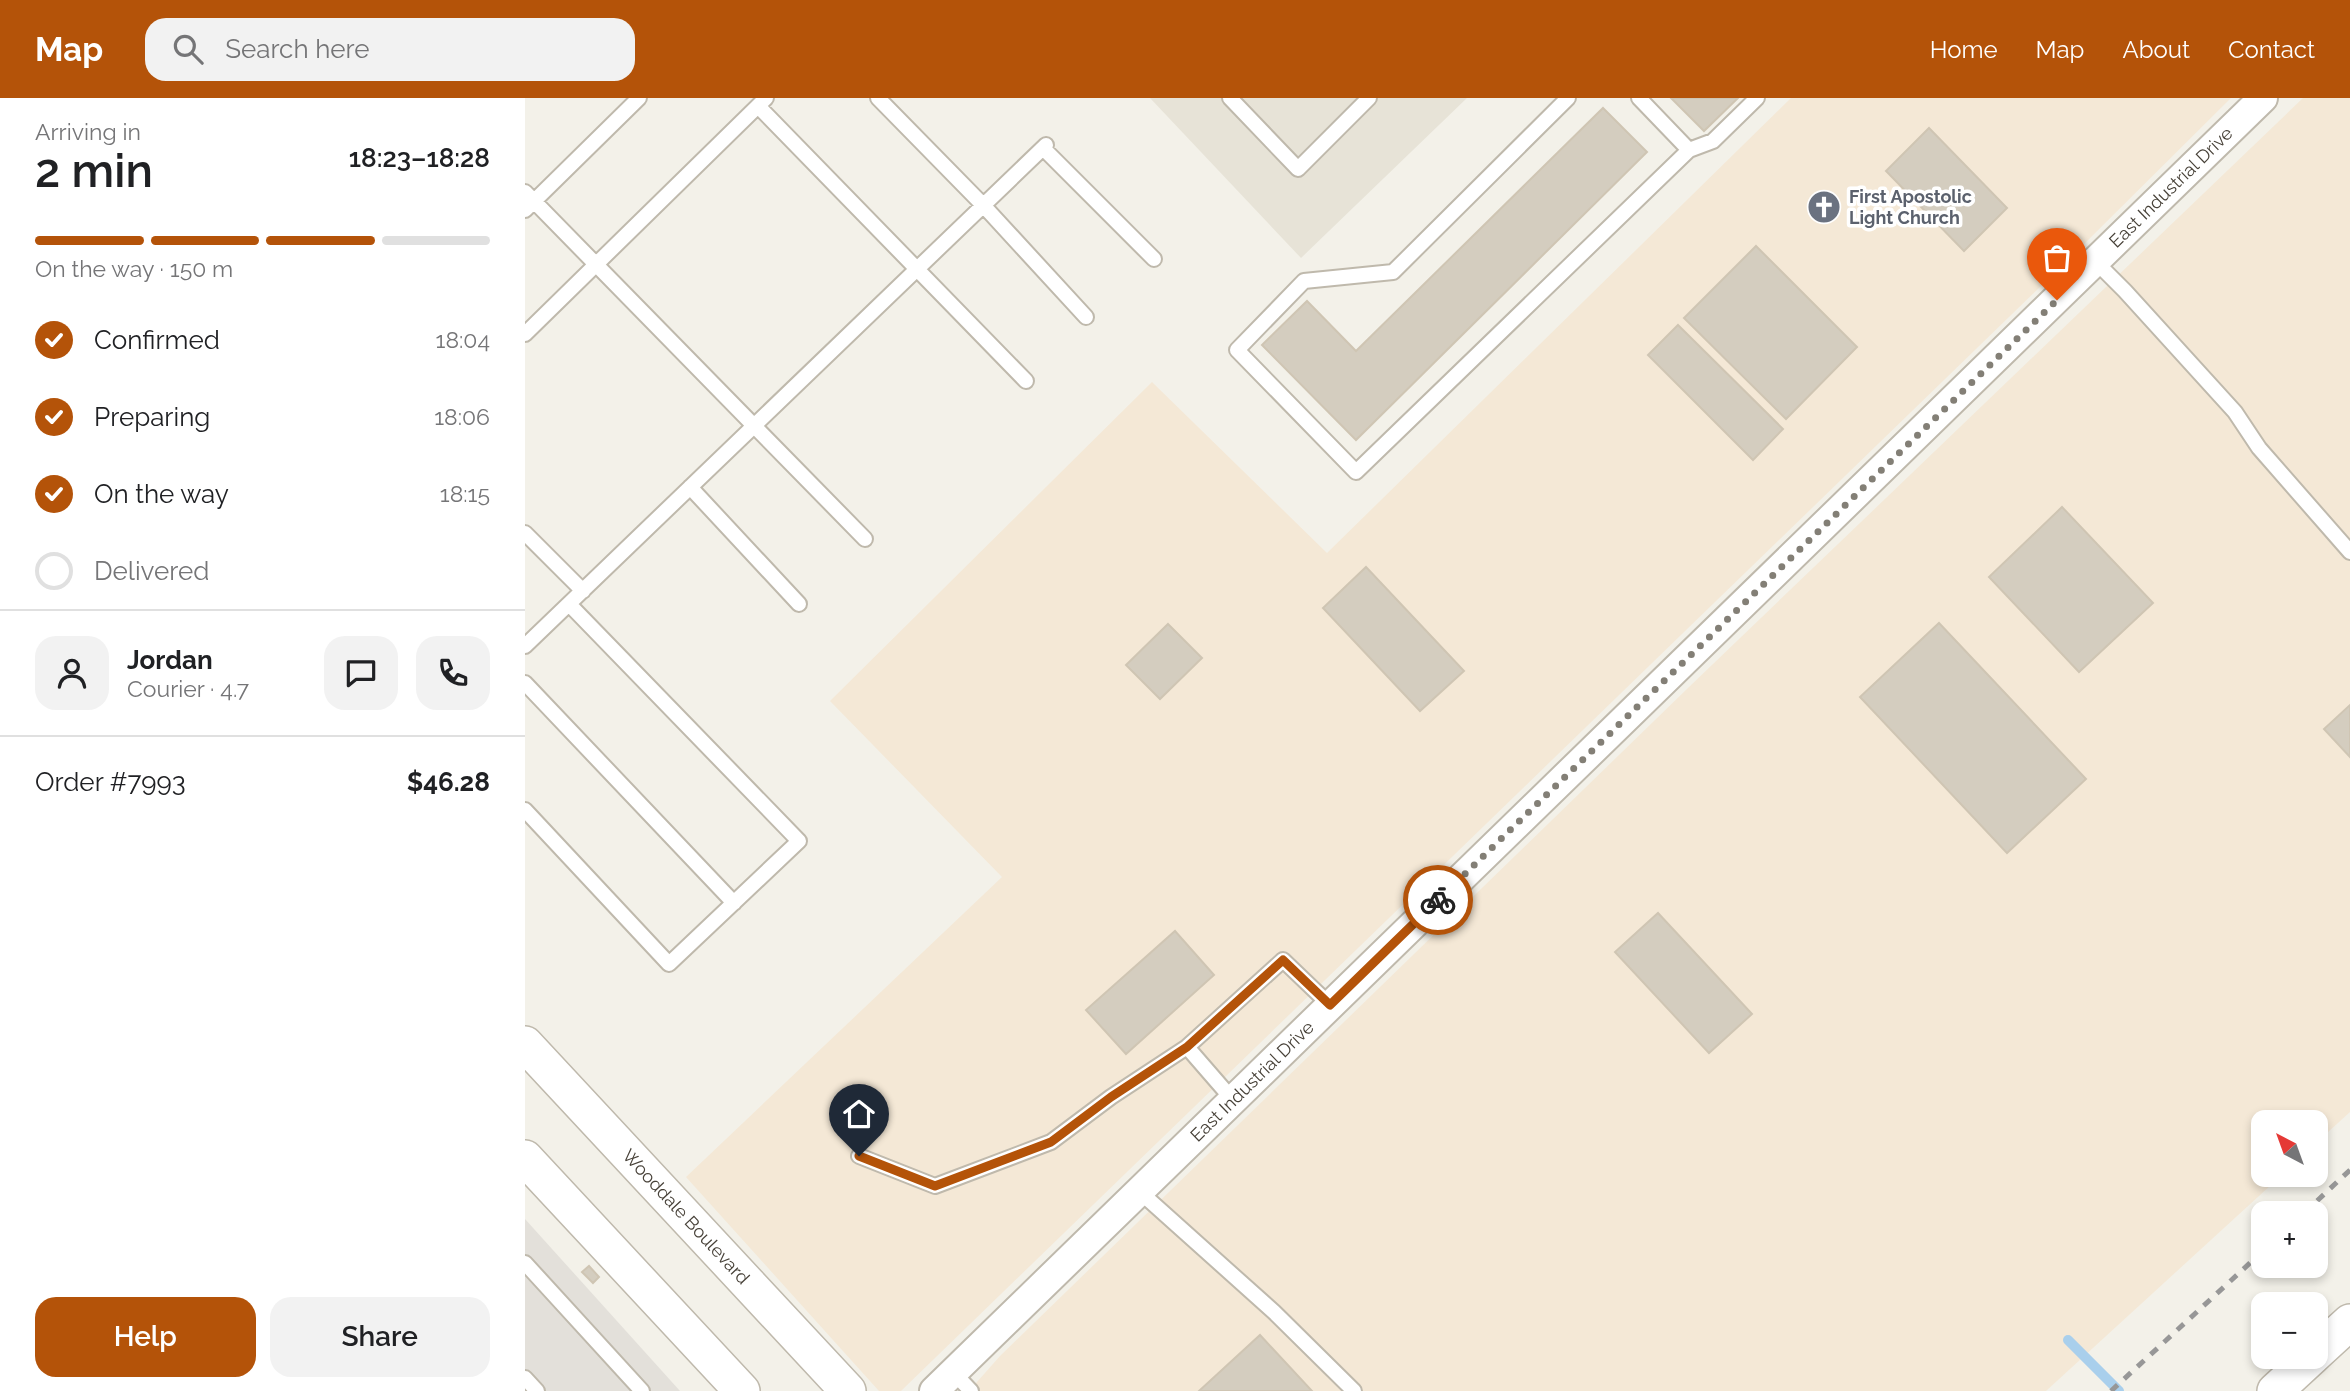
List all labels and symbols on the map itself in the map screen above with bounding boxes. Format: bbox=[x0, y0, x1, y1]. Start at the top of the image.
street label: East Industrial Drive bbox=[2105, 122, 2237, 252]
place label: First Apostolic Light Church bbox=[1849, 186, 1972, 228]
church icon: First Apostolic Light Church bbox=[1805, 188, 1843, 226]
pin bbox=[2027, 228, 2087, 300]
courier bbox=[1403, 865, 1473, 935]
street label: East Industrial Drive bbox=[1186, 1016, 1318, 1146]
pin bbox=[829, 1084, 889, 1156]
north arrow bbox=[2251, 1110, 2327, 1186]
street label: Wooddale Boulevard bbox=[618, 1145, 754, 1288]

